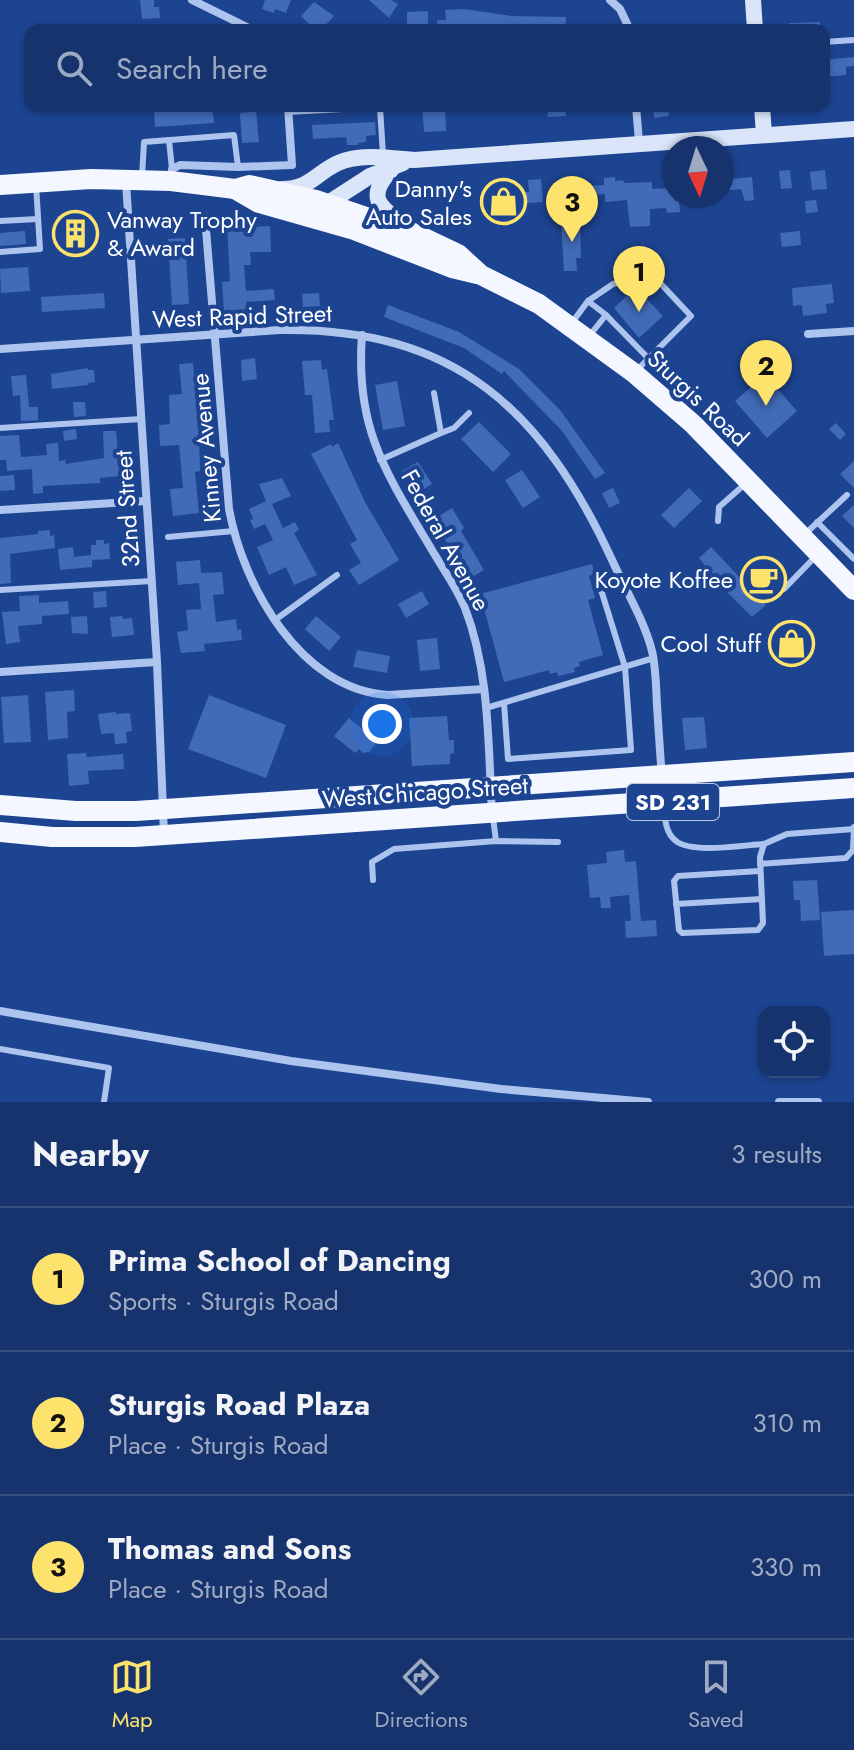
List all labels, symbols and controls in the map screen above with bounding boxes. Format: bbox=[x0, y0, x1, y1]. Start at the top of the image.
search box bbox=[24, 24, 830, 112]
icon: search bbox=[52, 46, 96, 90]
text: Search here bbox=[116, 47, 268, 90]
north arrow bbox=[662, 136, 734, 208]
place label: Danny's Auto Sales bbox=[366, 171, 472, 234]
pin: 3 bbox=[546, 176, 598, 242]
shop icon: Danny's Auto Sales bbox=[479, 178, 527, 226]
place label: Vanway Trophy & Award bbox=[107, 202, 257, 265]
building icon: Vanway Trophy & Award bbox=[52, 209, 100, 257]
pin: 1 bbox=[613, 246, 665, 312]
street label: West Rapid Street bbox=[151, 295, 333, 337]
pin: 2 bbox=[740, 340, 792, 406]
street label: Sturgis Road bbox=[639, 342, 757, 454]
street label: Kinney Avenue bbox=[182, 372, 230, 524]
street label: 32nd Street bbox=[105, 449, 149, 569]
street label: Federal Avenue bbox=[393, 463, 499, 617]
cafe icon: Koyote Koffee bbox=[740, 555, 788, 603]
place label: Koyote Koffee bbox=[594, 562, 733, 597]
shop icon: Cool Stuff bbox=[768, 619, 816, 667]
place label: Cool Stuff bbox=[660, 626, 762, 661]
your location bbox=[362, 704, 402, 744]
street label: West Chicago Street bbox=[321, 767, 529, 817]
road number: SD 231 bbox=[627, 784, 719, 820]
map controls bbox=[758, 1006, 830, 1078]
button: locate bbox=[758, 1006, 830, 1078]
text: Nearby bbox=[32, 1130, 149, 1179]
text: 3 results bbox=[731, 1135, 822, 1173]
text: Prima School of Dancing bbox=[108, 1239, 451, 1282]
text: 1 bbox=[51, 1260, 65, 1298]
text: 300 m bbox=[749, 1260, 822, 1298]
text: Sports · Sturgis Road bbox=[108, 1282, 339, 1320]
text: Sturgis Road Plaza bbox=[108, 1383, 370, 1426]
text: 2 bbox=[49, 1404, 67, 1442]
text: 310 m bbox=[752, 1404, 822, 1442]
text: Place · Sturgis Road bbox=[108, 1426, 329, 1464]
text: Thomas and Sons bbox=[108, 1527, 351, 1570]
text: 3 bbox=[50, 1548, 66, 1586]
text: 330 m bbox=[750, 1548, 822, 1586]
text: Place · Sturgis Road bbox=[108, 1570, 329, 1608]
tab: Map bbox=[110, 1655, 154, 1735]
tab: Directions bbox=[375, 1655, 468, 1735]
tab: Saved bbox=[688, 1655, 744, 1735]

